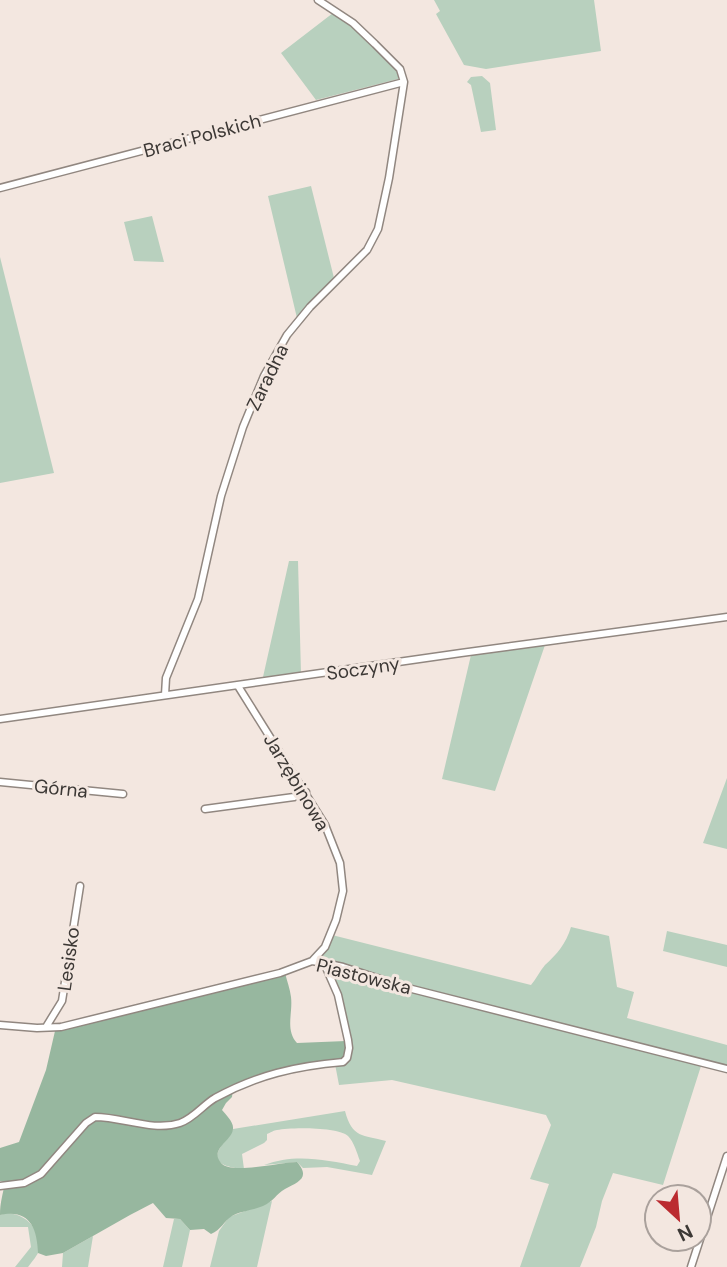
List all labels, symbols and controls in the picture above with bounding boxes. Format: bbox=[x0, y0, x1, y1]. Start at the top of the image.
street label: Braci Polskich bbox=[141, 108, 264, 163]
street label: Zaradna bbox=[241, 340, 294, 415]
street label: Soczyny bbox=[325, 651, 402, 686]
street label: Jarzębinowa bbox=[258, 729, 335, 835]
street label: Górna bbox=[33, 773, 89, 804]
street label: Lesisko bbox=[52, 926, 85, 993]
street label: Piastowska bbox=[314, 953, 414, 1000]
north arrow bbox=[643, 1183, 713, 1253]
text: N bbox=[674, 1219, 697, 1247]

